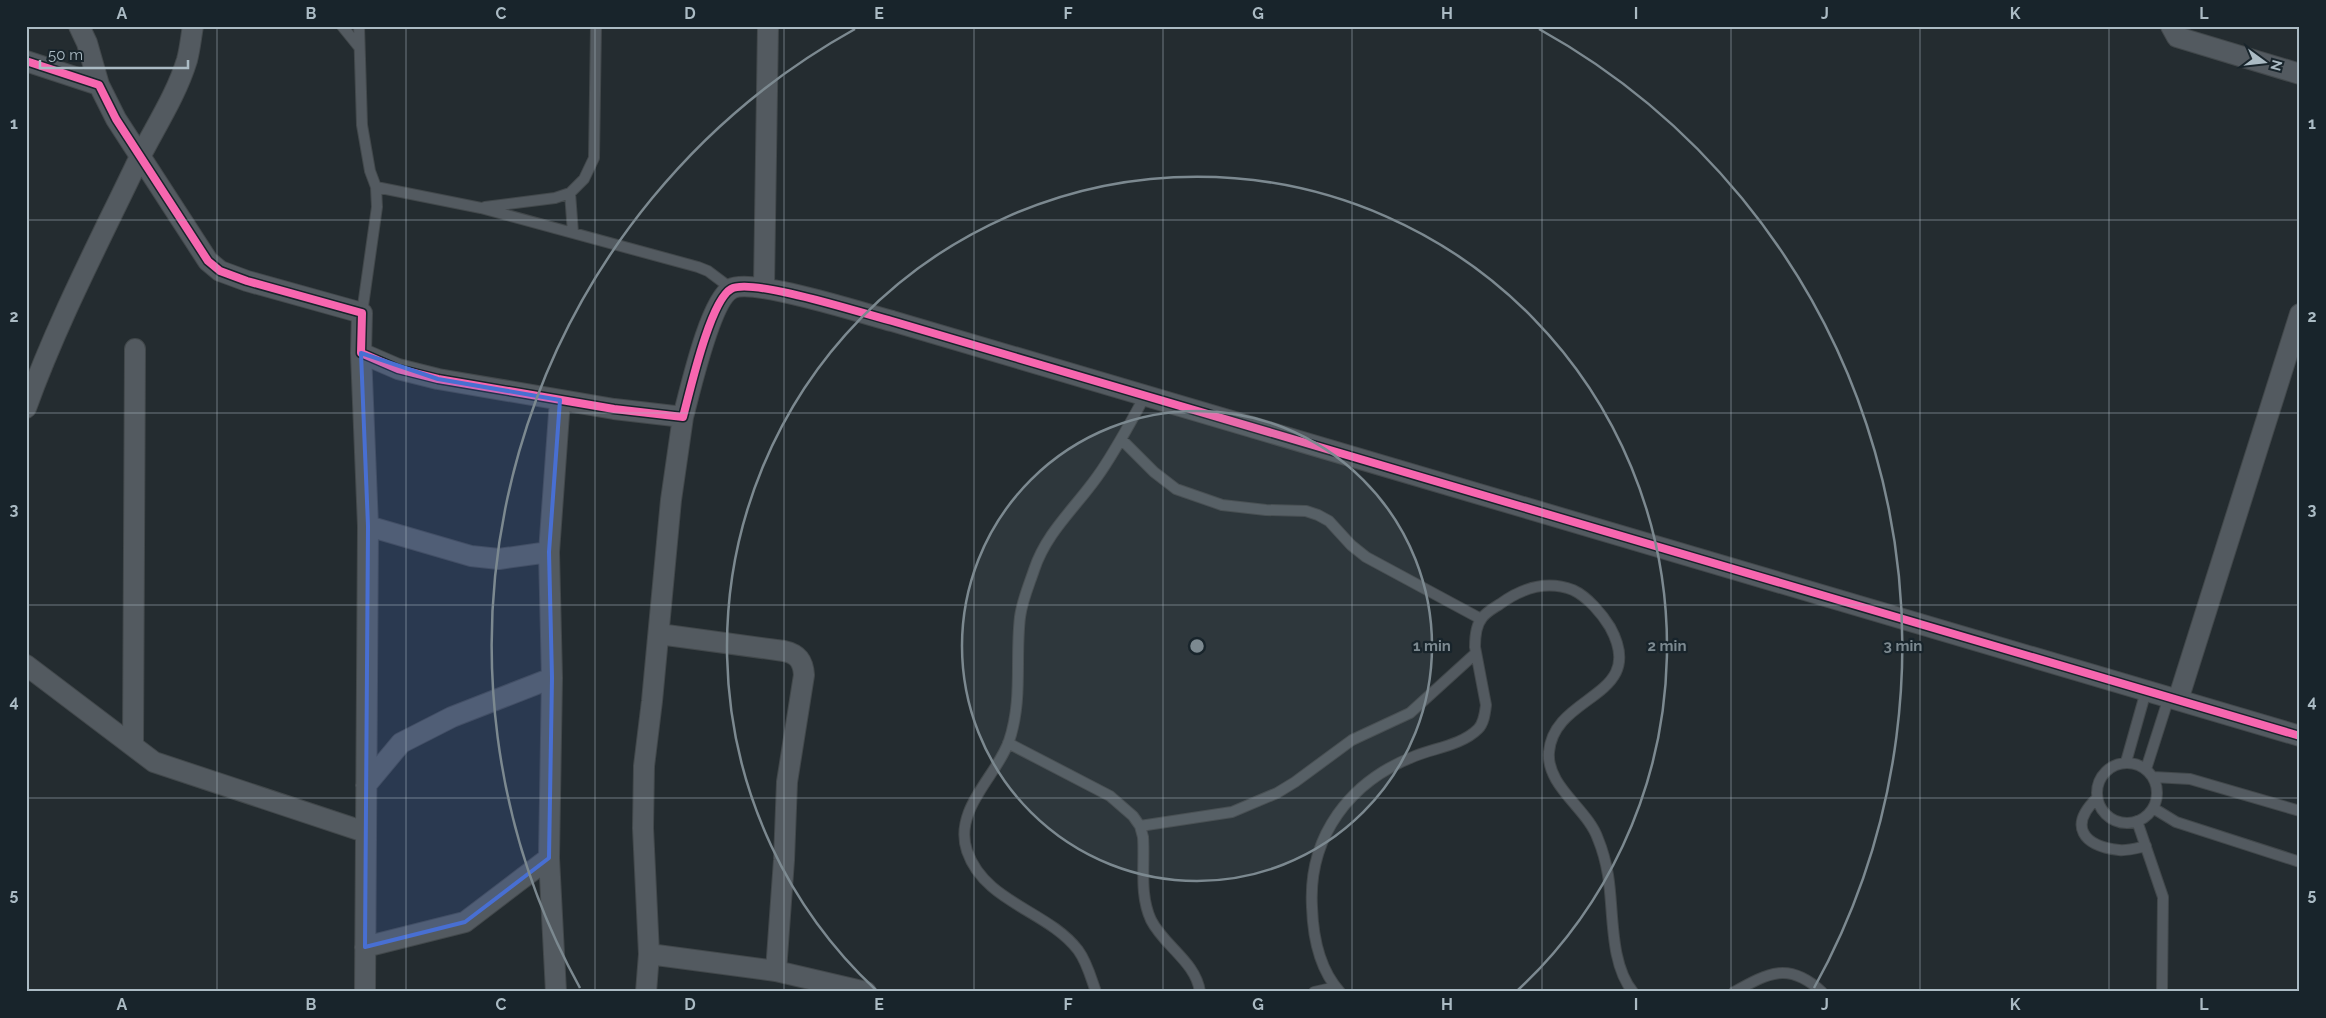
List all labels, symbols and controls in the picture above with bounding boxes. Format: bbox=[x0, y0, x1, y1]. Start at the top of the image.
text: A bbox=[117, 4, 128, 23]
text: B bbox=[306, 4, 317, 23]
text: C bbox=[496, 4, 507, 23]
text: D bbox=[684, 4, 696, 23]
text: E bbox=[874, 4, 884, 23]
text: F bbox=[1063, 4, 1073, 23]
text: G bbox=[1252, 4, 1264, 23]
text: H bbox=[1441, 4, 1453, 23]
text: I bbox=[1634, 4, 1638, 23]
text: J bbox=[1821, 4, 1829, 23]
text: K bbox=[2010, 4, 2021, 23]
text: L bbox=[2199, 4, 2209, 23]
scale bar bbox=[40, 38, 188, 70]
north arrow bbox=[2238, 38, 2288, 88]
text: 50 m bbox=[48, 46, 83, 64]
text: N bbox=[2267, 58, 2286, 73]
text: 1 bbox=[10, 114, 18, 133]
text: 1 bbox=[2308, 114, 2316, 133]
text: 2 bbox=[9, 307, 19, 326]
text: 2 bbox=[2307, 307, 2317, 326]
text: 3 bbox=[10, 500, 19, 519]
text: 3 bbox=[2308, 500, 2317, 519]
centre of rings bbox=[1188, 637, 1206, 655]
text: 1 min bbox=[1413, 637, 1451, 655]
text: 2 min bbox=[1648, 637, 1686, 655]
text: 3 min bbox=[1884, 637, 1922, 655]
text: 4 bbox=[9, 692, 19, 711]
text: 4 bbox=[2307, 692, 2317, 711]
text: 5 bbox=[10, 885, 19, 904]
text: 5 bbox=[2308, 885, 2317, 904]
text: A bbox=[117, 995, 128, 1014]
text: B bbox=[306, 995, 317, 1014]
text: C bbox=[496, 995, 507, 1014]
text: D bbox=[684, 995, 696, 1014]
text: E bbox=[874, 995, 884, 1014]
text: F bbox=[1063, 995, 1073, 1014]
text: G bbox=[1252, 995, 1264, 1014]
text: H bbox=[1441, 995, 1453, 1014]
text: I bbox=[1634, 995, 1638, 1014]
text: J bbox=[1821, 995, 1829, 1014]
text: K bbox=[2010, 995, 2021, 1014]
text: L bbox=[2199, 995, 2209, 1014]

